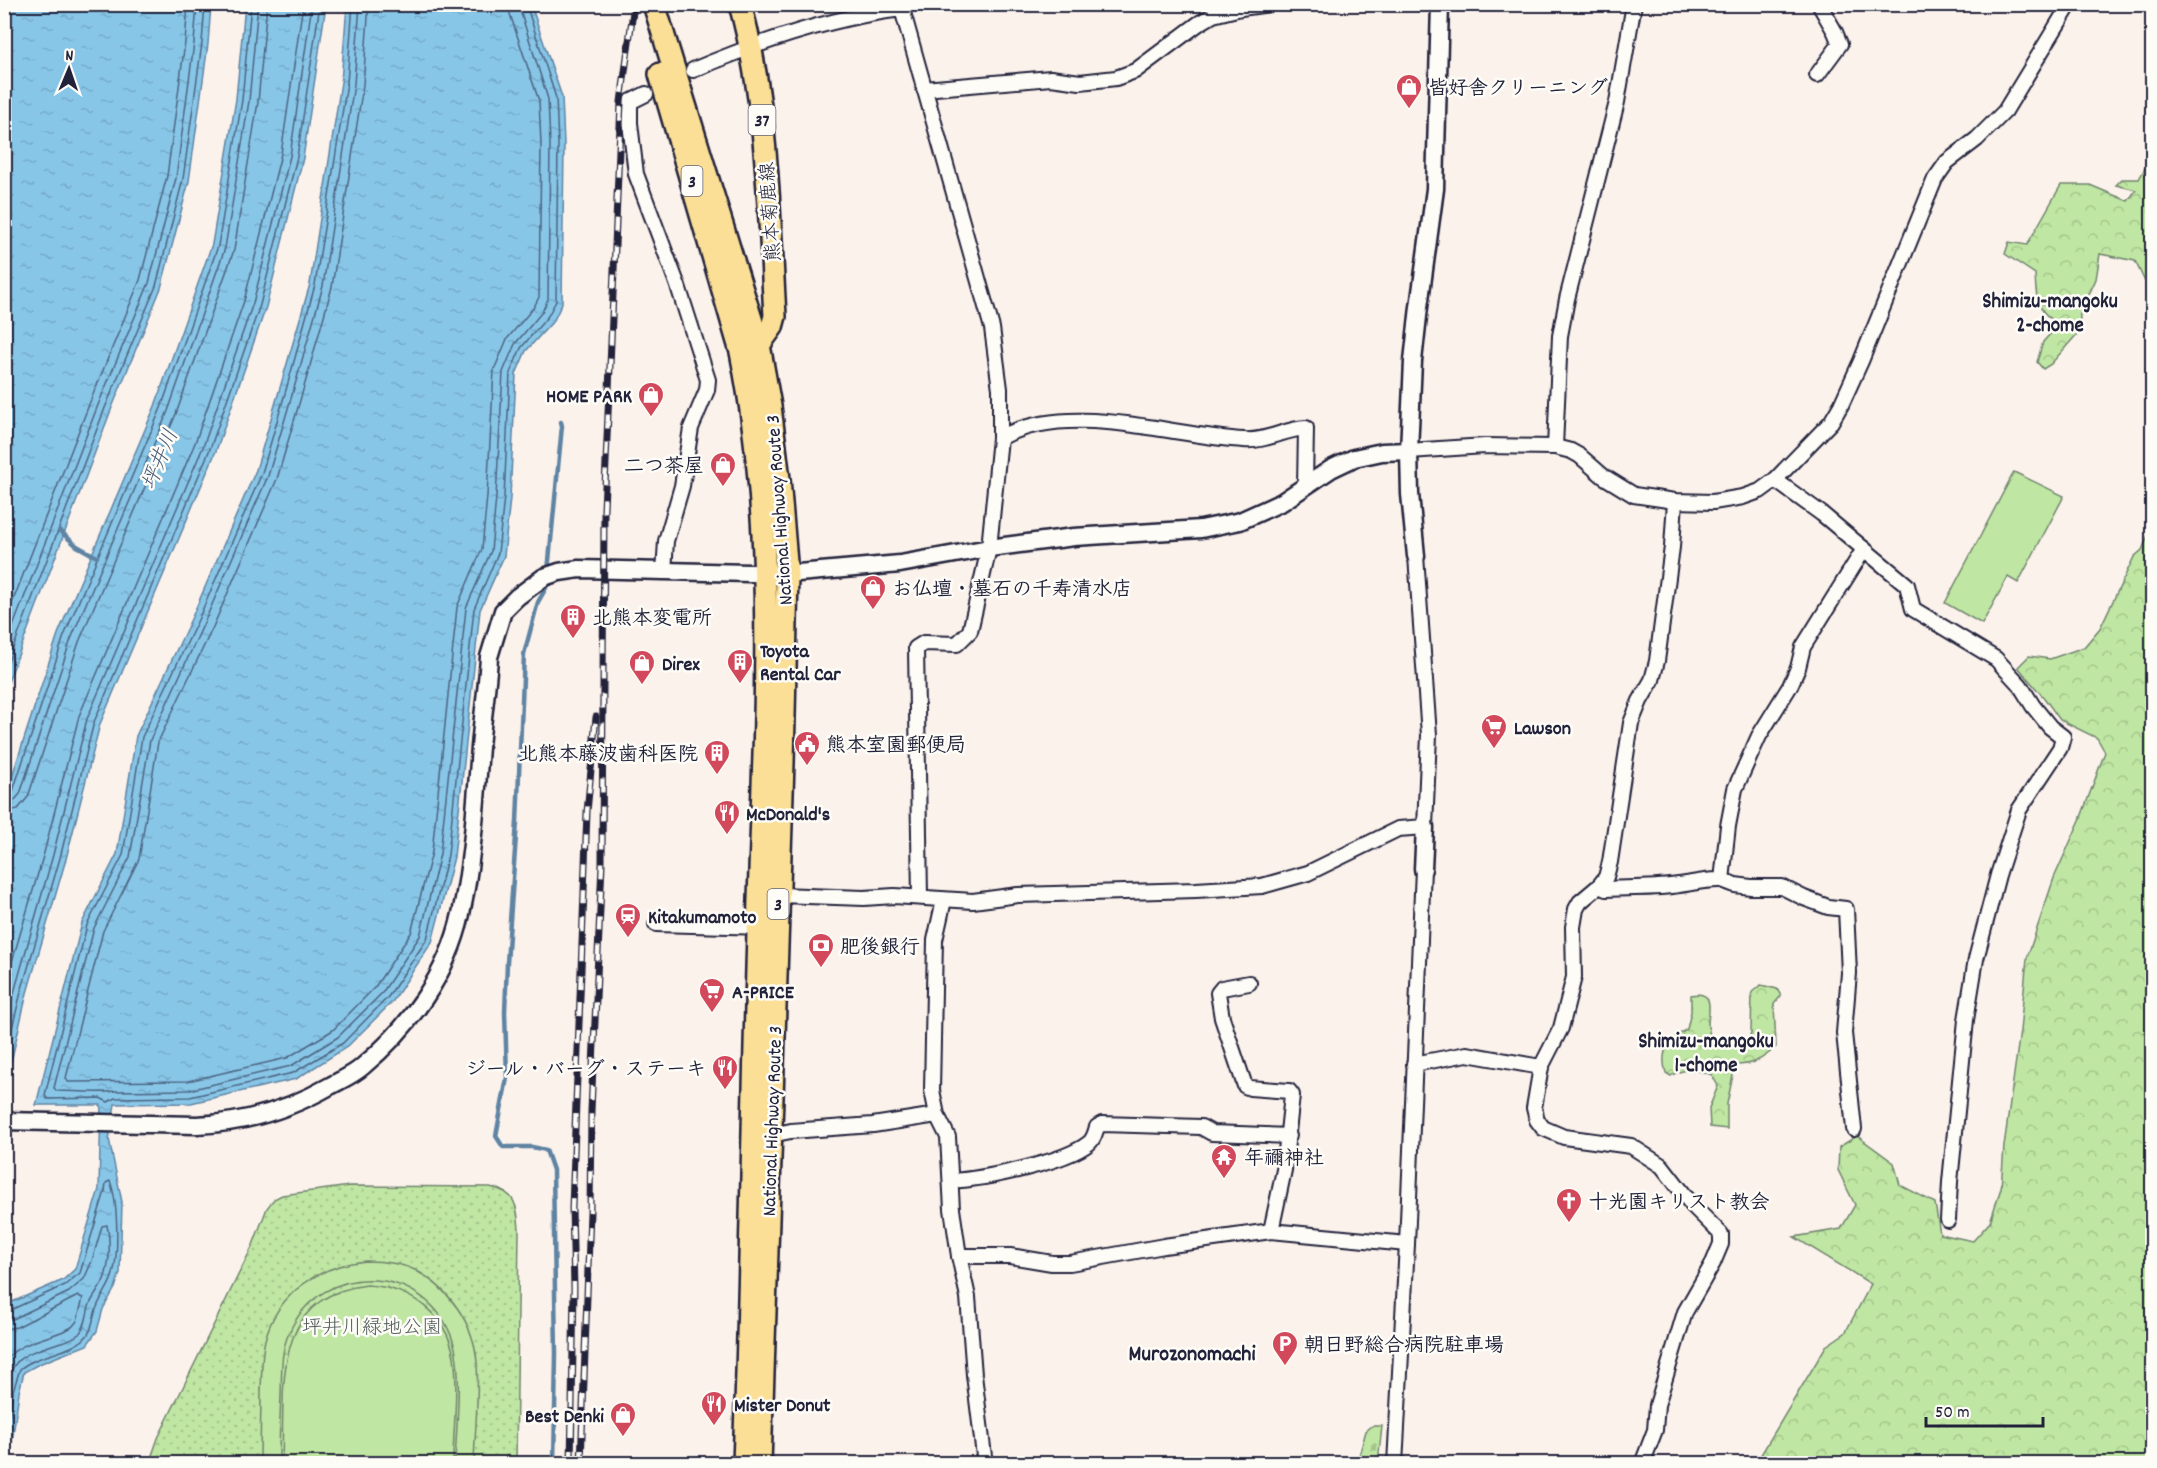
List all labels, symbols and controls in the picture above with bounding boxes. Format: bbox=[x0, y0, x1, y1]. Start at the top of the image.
north arrow bbox=[39, 39, 99, 99]
text: N bbox=[65, 45, 74, 68]
shop icon: 皆好舎クリーニング bbox=[1394, 72, 1424, 110]
place label: 皆好舎クリーニング bbox=[1428, 76, 1608, 104]
road number: 37 bbox=[748, 105, 776, 135]
street label: 熊本菊鹿線 bbox=[755, 161, 789, 263]
road number: 3 bbox=[682, 166, 702, 196]
district label: Shimizu-mangoku 2-chome bbox=[1982, 288, 2118, 342]
shop icon: HOME PARK bbox=[636, 380, 666, 418]
place label: HOME PARK bbox=[546, 384, 633, 412]
street label: National Highway Route 3 bbox=[760, 414, 802, 606]
water label: 坪井川 bbox=[136, 425, 188, 495]
shop icon: 二つ茶屋 bbox=[708, 450, 738, 488]
place label: 二つ茶屋 bbox=[624, 454, 704, 482]
shop icon: お仏壇・墓石の千寿清水店 bbox=[858, 573, 888, 611]
place label: お仏壇・墓石の千寿清水店 bbox=[892, 577, 1132, 605]
building icon: 北熊本変電所 bbox=[558, 602, 588, 640]
place label: 北熊本変電所 bbox=[592, 606, 712, 634]
place label: Toyota Rental Car bbox=[760, 639, 841, 690]
building icon: Toyota Rental Car bbox=[725, 647, 755, 685]
shop icon: Direx bbox=[627, 648, 657, 686]
place label: Direx bbox=[662, 652, 700, 680]
supermarket icon: Lawson bbox=[1479, 712, 1509, 750]
place label: Lawson bbox=[1514, 716, 1571, 744]
public building icon: 熊本室園郵便局 bbox=[792, 729, 822, 767]
place label: 熊本室園郵便局 bbox=[826, 733, 966, 761]
building icon: 北熊本藤波歯科医院 bbox=[702, 738, 732, 776]
place label: 北熊本藤波歯科医院 bbox=[518, 742, 698, 770]
restaurant icon: McDonald's bbox=[712, 798, 742, 836]
place label: McDonald's bbox=[746, 802, 830, 830]
road number: 3 bbox=[768, 889, 788, 919]
station icon: Kitakumamoto bbox=[613, 901, 643, 939]
place label: Kitakumamoto bbox=[648, 905, 757, 933]
bank icon: 肥後銀行 bbox=[806, 931, 836, 969]
place label: 肥後銀行 bbox=[840, 935, 920, 963]
supermarket icon: A-PRICE bbox=[697, 976, 727, 1014]
place label: A-PRICE bbox=[732, 980, 795, 1008]
street label: National Highway Route 3 bbox=[757, 1025, 791, 1217]
district label: Shimizu-mangoku 1-chome bbox=[1638, 1028, 1774, 1082]
restaurant icon: ジール・バーグ・ステーキ bbox=[710, 1053, 740, 1091]
place label: ジール・バーグ・ステーキ bbox=[466, 1057, 706, 1085]
temple icon: 年禰神社 bbox=[1209, 1142, 1239, 1180]
place label: 年禰神社 bbox=[1244, 1146, 1324, 1174]
church icon: 十光園キリスト教会 bbox=[1554, 1186, 1584, 1224]
place label: 十光園キリスト教会 bbox=[1588, 1190, 1770, 1218]
park label: 坪井川緑地公園 bbox=[302, 1315, 442, 1343]
parking icon: 朝日野総合病院駐車場 bbox=[1270, 1329, 1300, 1367]
place label: 朝日野総合病院駐車場 bbox=[1304, 1333, 1504, 1361]
district label: Murozonomachi bbox=[1129, 1340, 1255, 1371]
restaurant icon: Mister Donut bbox=[699, 1389, 729, 1427]
scale bar bbox=[1926, 1390, 2043, 1428]
place label: Mister Donut bbox=[734, 1393, 831, 1421]
shop icon: Best Denki bbox=[608, 1400, 638, 1438]
text: 50 m bbox=[1935, 1401, 1970, 1426]
place label: Best Denki bbox=[525, 1404, 604, 1432]

